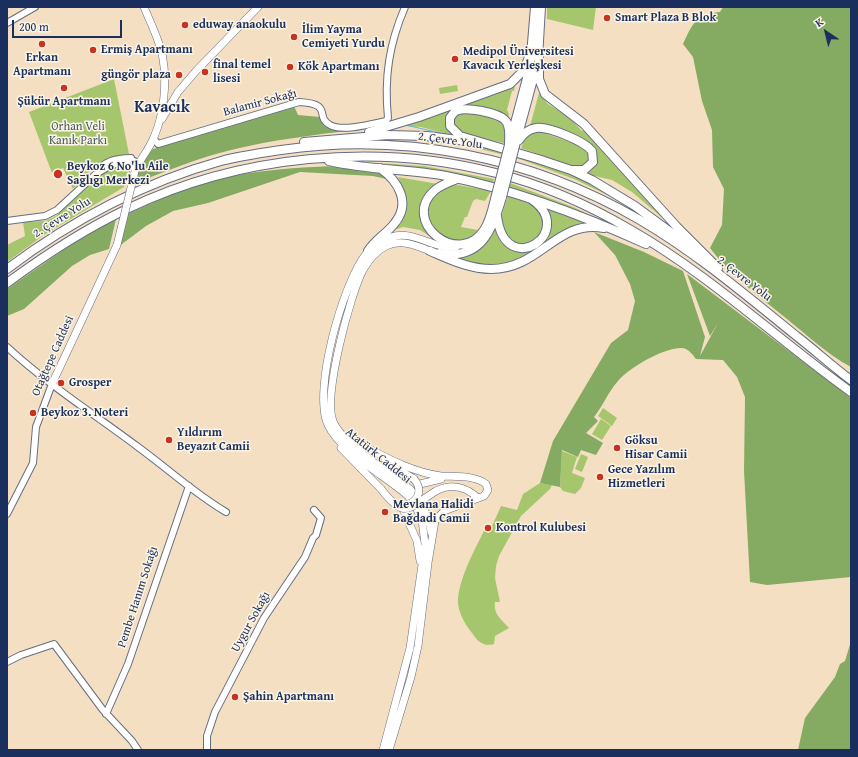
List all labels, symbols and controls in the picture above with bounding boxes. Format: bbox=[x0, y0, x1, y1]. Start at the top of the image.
place label: Smart Plaza B Blok bbox=[615, 11, 716, 25]
scale bar bbox=[14, 12, 124, 38]
north arrow bbox=[806, 12, 846, 52]
marker: Smart Plaza B Blok bbox=[602, 13, 612, 23]
text: K bbox=[812, 14, 827, 31]
text: 200 m bbox=[19, 18, 49, 35]
place label: eduway anaokulu bbox=[193, 18, 286, 32]
marker: eduway anaokulu bbox=[180, 20, 190, 30]
place label: İlim Yayma Cemiyeti Yurdu bbox=[302, 23, 385, 51]
marker: İlim Yayma Cemiyeti Yurdu bbox=[289, 32, 299, 42]
marker: Erkan Apartmanı bbox=[37, 39, 47, 49]
place label: Ermiş Apartmanı bbox=[101, 43, 193, 57]
marker: Ermiş Apartmanı bbox=[88, 45, 98, 55]
place label: Medipol Üniversitesi Kavacık Yerleşkesi bbox=[463, 45, 574, 73]
place label: Erkan Apartmanı bbox=[13, 51, 71, 79]
marker: Medipol Üniversitesi Kavacık Yerleşkesi bbox=[450, 54, 460, 64]
place label: final temel lisesi bbox=[213, 58, 271, 86]
place label: Kök Apartmanı bbox=[298, 60, 379, 74]
marker: Kök Apartmanı bbox=[285, 62, 295, 72]
marker: final temel lisesi bbox=[200, 67, 210, 77]
place label: güngör plaza bbox=[101, 68, 171, 82]
marker: güngör plaza bbox=[174, 70, 184, 80]
marker: Şükür Apartmanı bbox=[59, 83, 69, 93]
street label: Balamir Sokağı bbox=[222, 86, 298, 120]
place label: Şükür Apartmanı bbox=[18, 95, 110, 109]
district label: Kavacık bbox=[134, 98, 190, 118]
park label: Orhan Veli Kanık Parkı bbox=[49, 120, 107, 148]
street label: 2. Çevre Yolu bbox=[417, 129, 483, 153]
place label: Beykoz 6 No'lu Aile Saḡlıḡı Merkezi bbox=[67, 160, 169, 188]
marker: Beykoz 6 No'lu Aile Saḡlıḡı Merkezi bbox=[52, 168, 64, 180]
street label: 2. Çevre Yolu bbox=[31, 195, 93, 241]
street label: 2. Çevre Yolu bbox=[714, 253, 774, 305]
street label: Otağtepe Caddesi bbox=[29, 314, 77, 398]
place label: Grosper bbox=[69, 376, 111, 390]
marker: Grosper bbox=[56, 378, 66, 388]
place label: Beykoz 3. Noteri bbox=[41, 406, 128, 420]
marker: Beykoz 3. Noteri bbox=[28, 408, 38, 418]
street label: Atatürk Caddesi bbox=[342, 425, 414, 487]
place label: Yıldırım Beyazıt Camii bbox=[177, 426, 250, 454]
place label: Göksu Hisar Camii bbox=[625, 434, 687, 462]
marker: Yıldırım Beyazıt Camii bbox=[164, 435, 174, 445]
marker: Göksu Hisar Camii bbox=[612, 443, 622, 453]
place label: Gece Yazılım Hizmetleri bbox=[608, 463, 675, 491]
marker: Gece Yazılım Hizmetleri bbox=[595, 472, 605, 482]
place label: Mevlana Halidi Bağdadi Camii bbox=[393, 498, 474, 526]
marker: Mevlana Halidi Bağdadi Camii bbox=[380, 507, 390, 517]
place label: Kontrol Kulubesi bbox=[496, 521, 586, 535]
marker: Kontrol Kulubesi bbox=[483, 523, 493, 533]
street label: Pembe Hanım Sokağı bbox=[115, 545, 161, 649]
street label: Uygur Sokağı bbox=[228, 589, 274, 655]
place label: Şahin Apartmanı bbox=[243, 690, 334, 704]
marker: Şahin Apartmanı bbox=[230, 692, 240, 702]

